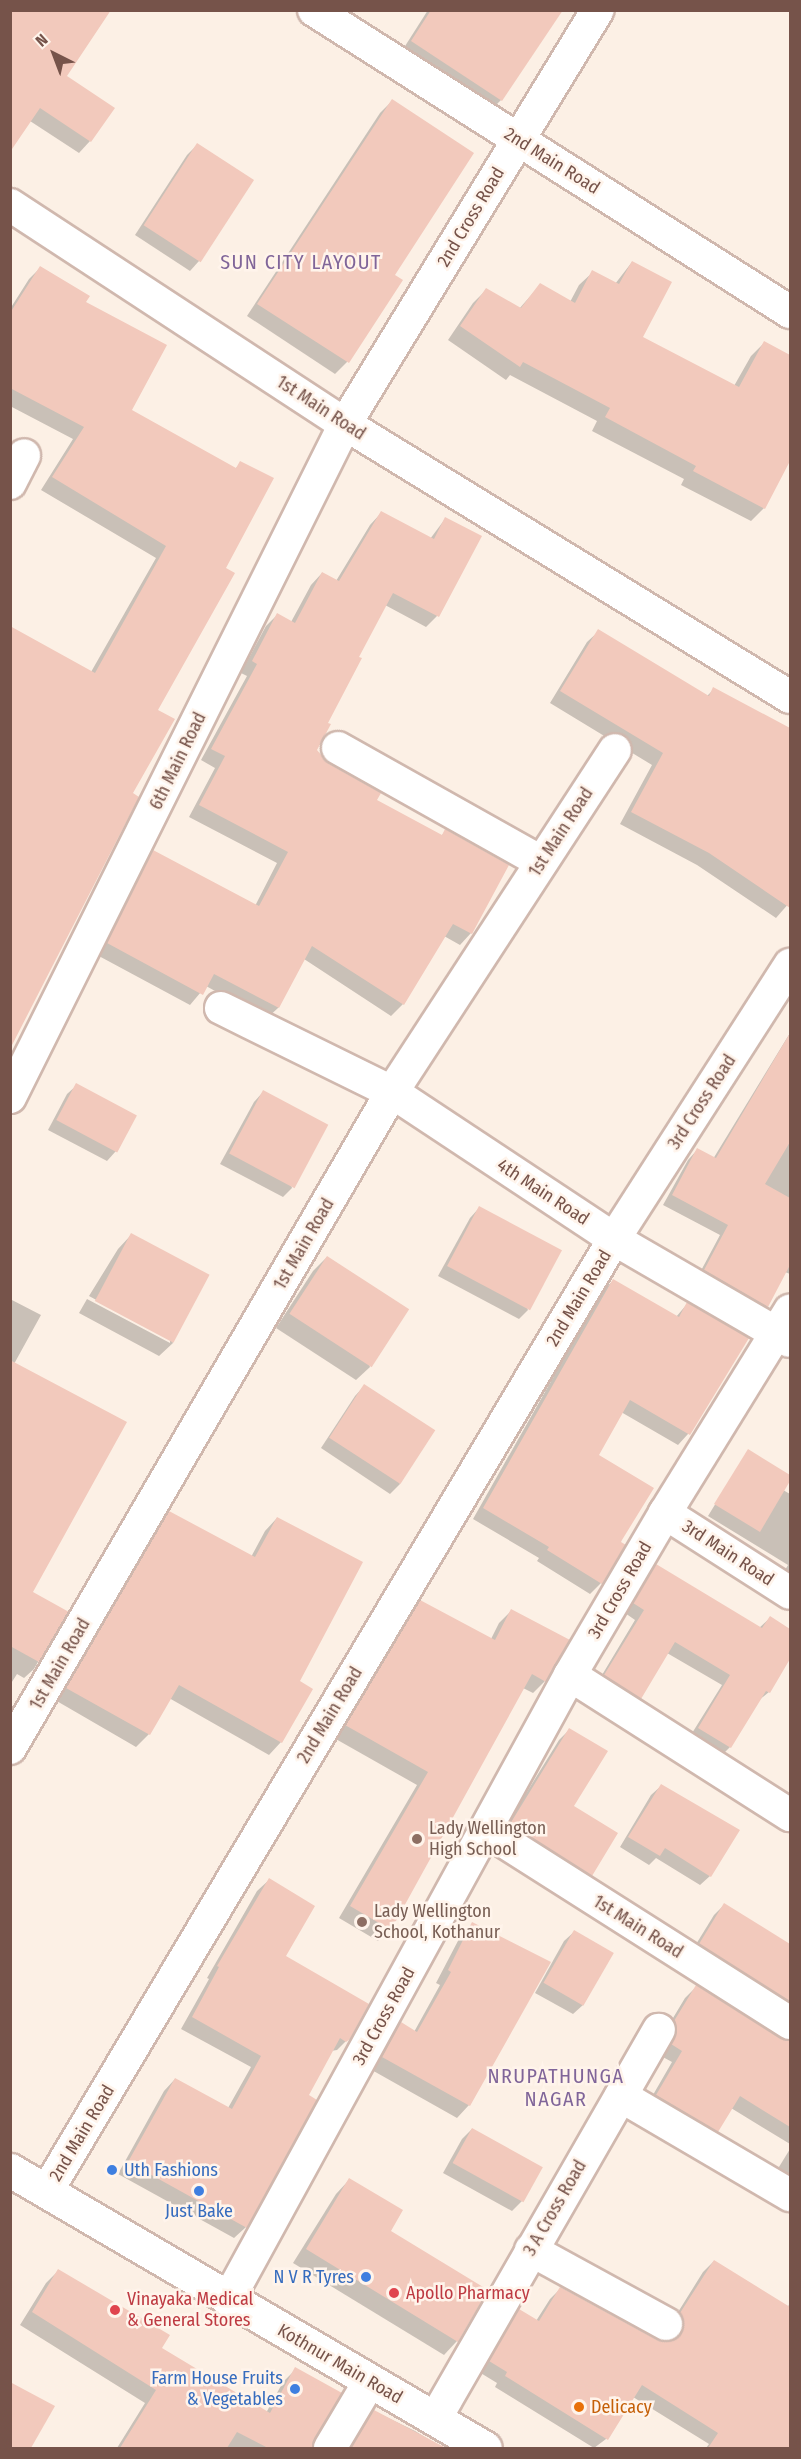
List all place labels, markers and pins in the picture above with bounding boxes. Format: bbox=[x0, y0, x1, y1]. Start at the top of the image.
place label: Lady Wellington High School bbox=[429, 1818, 546, 1860]
marker: Lady Wellington High School bbox=[410, 1832, 424, 1846]
place label: Lady Wellington School, Kothanur bbox=[374, 1901, 500, 1944]
marker: Lady Wellington School, Kothanur bbox=[355, 1915, 369, 1929]
place label: Uth Fashions bbox=[124, 2159, 218, 2181]
marker: Uth Fashions bbox=[105, 2163, 119, 2177]
marker: Just Bake bbox=[192, 2184, 206, 2198]
place label: Just Bake bbox=[165, 2200, 233, 2222]
place label: N V R Tyres bbox=[273, 2266, 354, 2288]
marker: N V R Tyres bbox=[359, 2270, 373, 2284]
place label: Apollo Pharmacy bbox=[406, 2282, 530, 2304]
marker: Apollo Pharmacy bbox=[387, 2286, 401, 2300]
place label: Vinayaka Medical & General Stores bbox=[127, 2289, 253, 2332]
marker: Vinayaka Medical & General Stores bbox=[108, 2303, 122, 2317]
place label: Farm House Fruits & Vegetables bbox=[151, 2368, 283, 2410]
marker: Farm House Fruits & Vegetables bbox=[288, 2382, 302, 2396]
place label: Delicacy bbox=[591, 2396, 652, 2418]
marker: Delicacy bbox=[572, 2400, 586, 2414]

